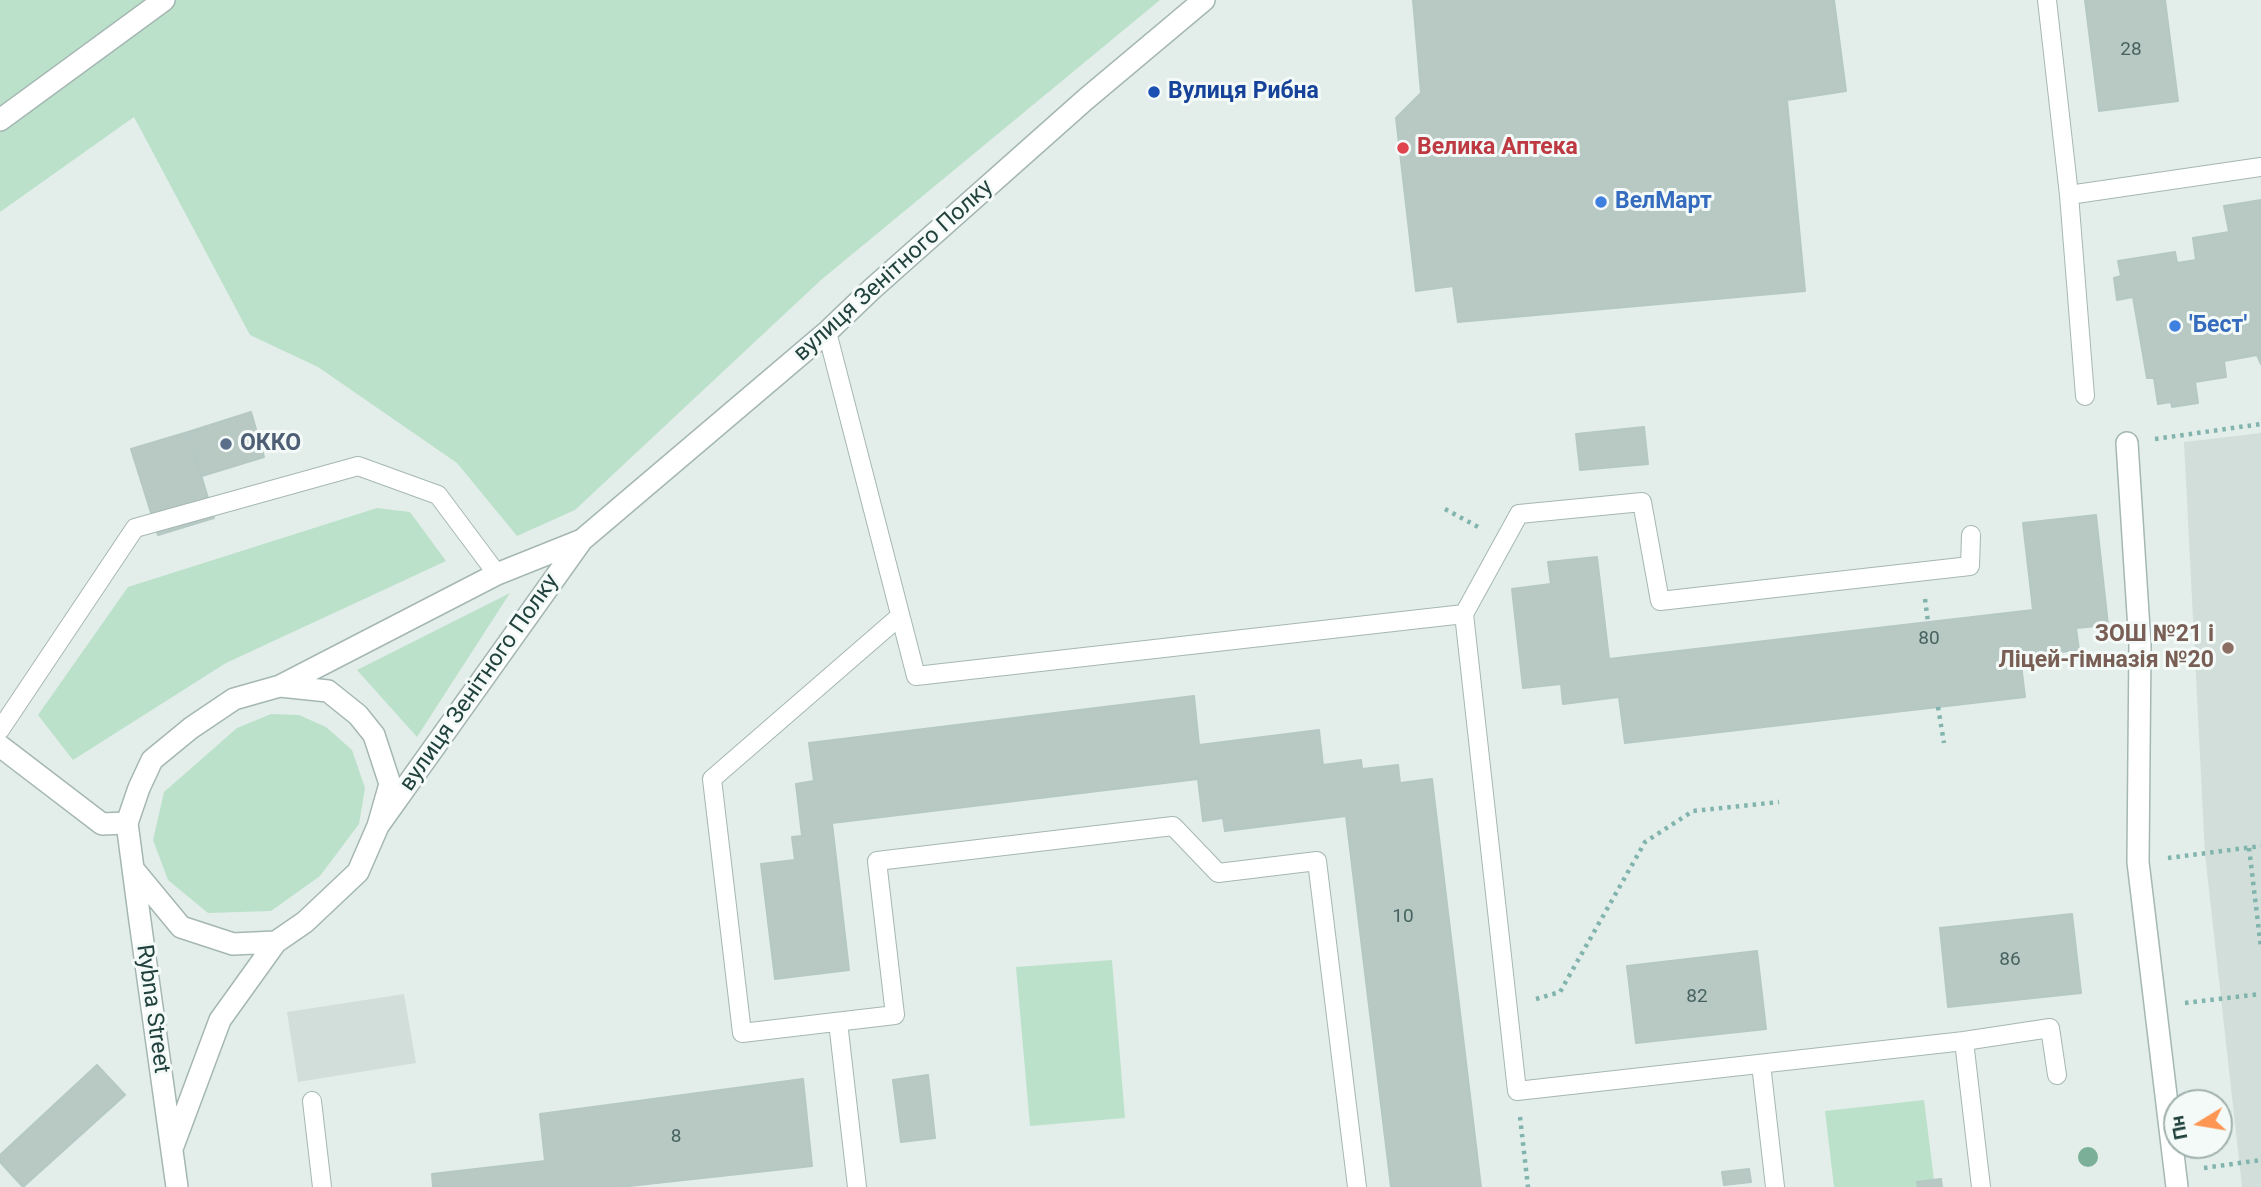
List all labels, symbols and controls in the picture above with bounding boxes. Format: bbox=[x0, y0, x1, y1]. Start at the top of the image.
house number: 28 bbox=[2120, 39, 2142, 61]
place label: Вулиця Рибна bbox=[1168, 78, 1319, 106]
marker: Вулиця Рибна bbox=[1146, 84, 1162, 100]
place label: Велика Аптека bbox=[1417, 134, 1578, 162]
marker: Велика Аптека bbox=[1395, 140, 1411, 156]
street label: вулиця Зенітного Полку bbox=[789, 174, 999, 368]
place label: ВелМарт bbox=[1615, 188, 1712, 216]
marker: ВелМарт bbox=[1593, 194, 1609, 210]
place label: 'Бест' bbox=[2189, 312, 2247, 340]
marker: 'Бест' bbox=[2167, 318, 2183, 334]
place label: ОККО bbox=[240, 430, 301, 458]
marker: ОККО bbox=[218, 436, 234, 452]
street label: вулиця Зенітного Полку bbox=[395, 569, 565, 797]
place label: ЗОШ №21 і Ліцей-гімназія №20 bbox=[1998, 621, 2214, 675]
house number: 80 bbox=[1918, 628, 1940, 650]
marker: ЗОШ №21 і Ліцей-гімназія №20 bbox=[2220, 640, 2236, 656]
house number: 10 bbox=[1392, 906, 1414, 928]
street label: Rybna Street bbox=[129, 943, 175, 1075]
house number: 86 bbox=[1999, 949, 2021, 971]
house number: 82 bbox=[1686, 986, 1708, 1008]
north arrow bbox=[2163, 1089, 2233, 1159]
text: Пн bbox=[2165, 1114, 2192, 1142]
house number: 8 bbox=[671, 1126, 681, 1148]

